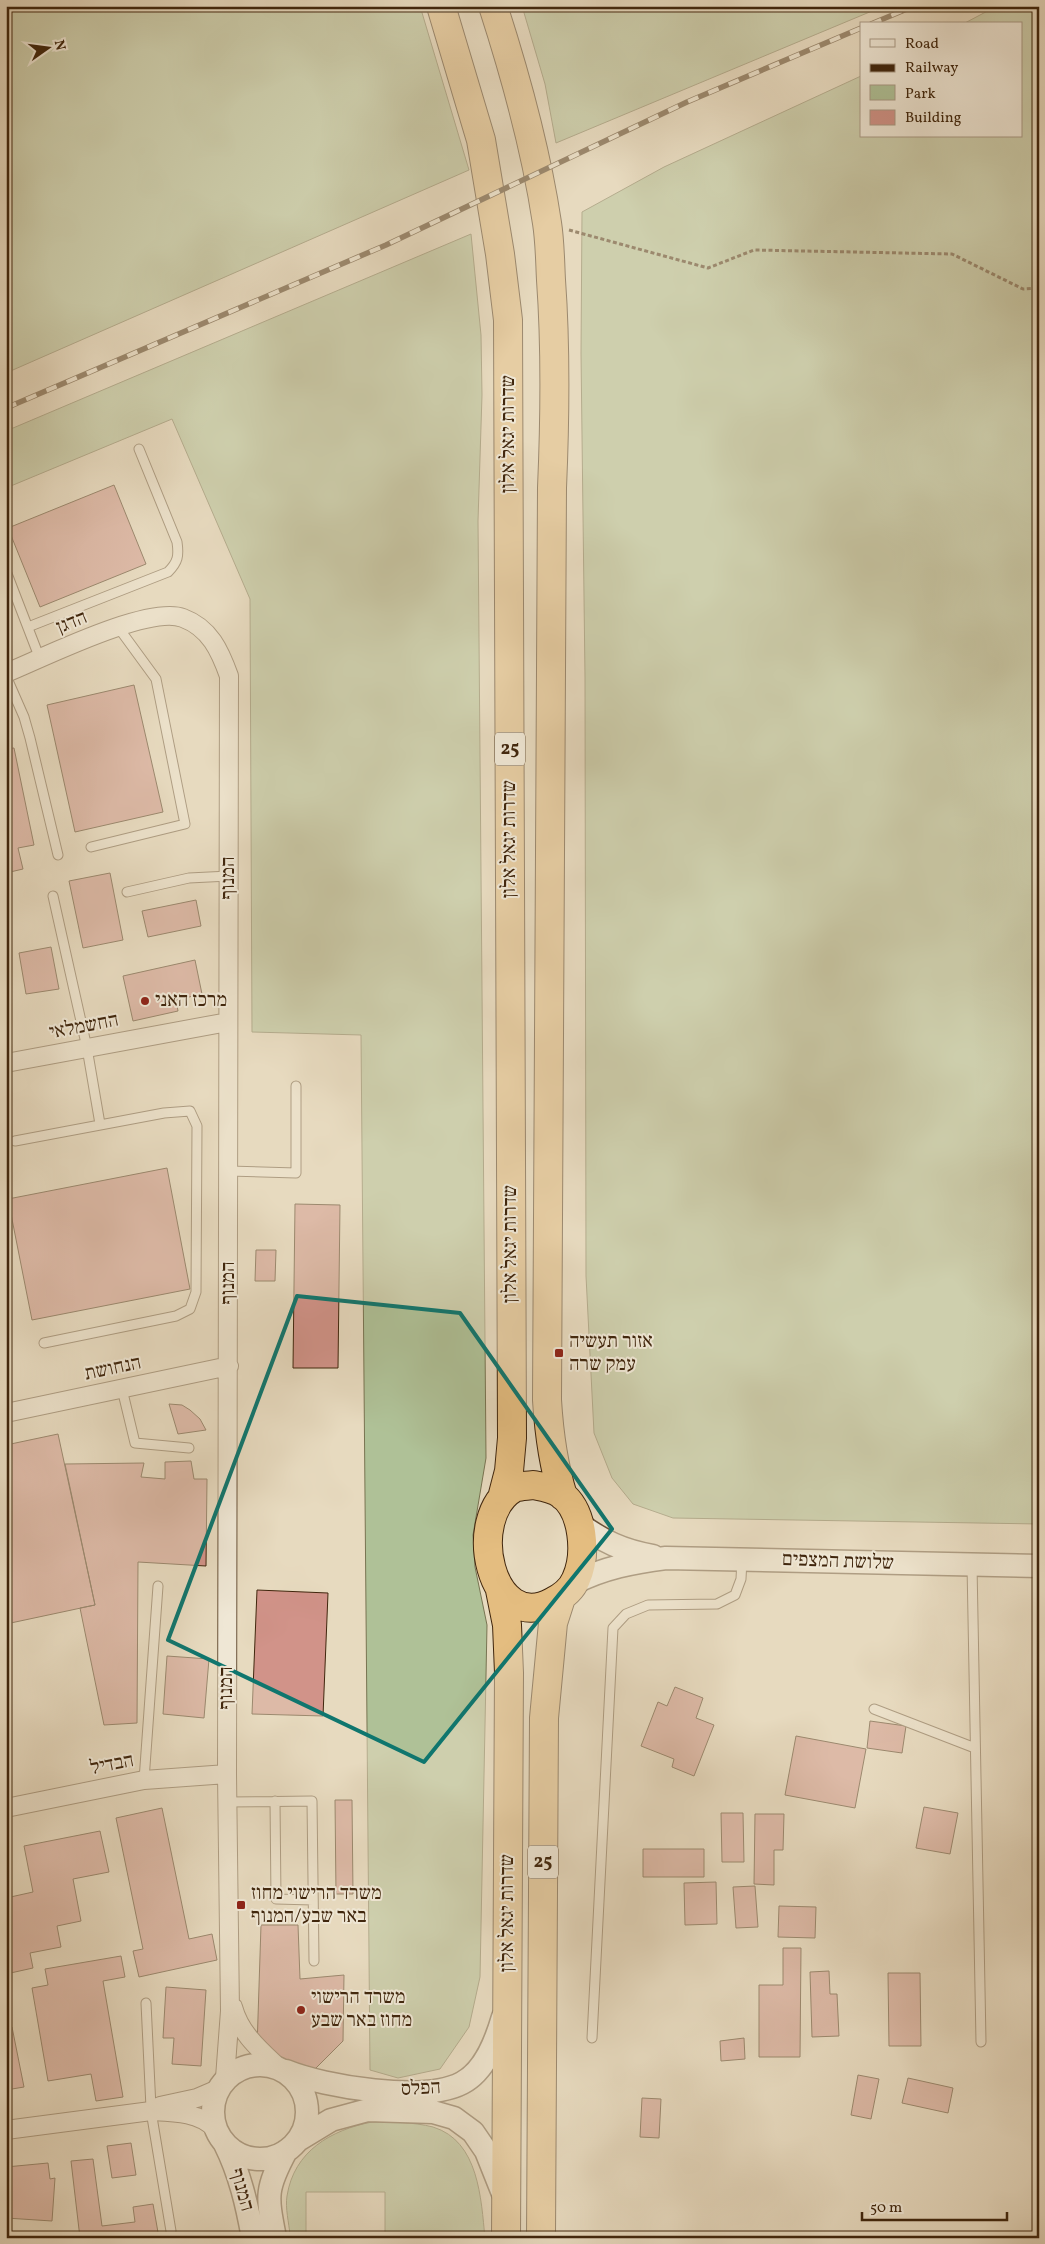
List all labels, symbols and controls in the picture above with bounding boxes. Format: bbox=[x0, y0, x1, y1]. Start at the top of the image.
north arrow bbox=[22, 22, 72, 72]
legend bbox=[860, 22, 1022, 138]
text: Road bbox=[905, 34, 939, 55]
text: N bbox=[49, 38, 70, 52]
text: Railway bbox=[905, 58, 958, 79]
text: Park bbox=[905, 84, 936, 105]
text: Building bbox=[905, 108, 962, 129]
street label: שדרות יגאל אלון bbox=[495, 375, 523, 493]
street label: הדגן bbox=[52, 604, 92, 642]
road number: 25 bbox=[495, 732, 525, 766]
street label: שדרות יגאל אלון bbox=[496, 780, 524, 898]
street label: המנוף bbox=[215, 856, 243, 900]
place label: מרכז האני bbox=[155, 987, 227, 1015]
marker: מרכז האני bbox=[139, 995, 151, 1007]
street label: החשמלאי bbox=[47, 1007, 121, 1047]
street label: שדרות יגאל אלון bbox=[497, 1185, 525, 1303]
street label: המנוף bbox=[215, 1261, 243, 1305]
place label: אזור תעשיה עמק שרה bbox=[569, 1328, 653, 1379]
marker: אזור תעשיה עמק שרה bbox=[553, 1347, 565, 1359]
street label: הנחושת bbox=[82, 1349, 144, 1389]
street label: שלושת המצפים bbox=[781, 1546, 895, 1578]
street label: המנוף bbox=[213, 1666, 241, 1710]
street label: הבדיל bbox=[88, 1747, 136, 1783]
road number: 25 bbox=[528, 1845, 558, 1878]
street label: שדרות יגאל אלון bbox=[494, 1854, 522, 1972]
place label: משרד הרישוי מחוז באר שבע/המנוף bbox=[251, 1880, 382, 1931]
marker: משרד הרישוי מחוז באר שבע/המנוף bbox=[235, 1899, 247, 1911]
place label: משרד הרישוי מחוז באר שבע bbox=[311, 1984, 412, 2035]
marker: משרד הרישוי מחוז באר שבע bbox=[295, 2004, 307, 2016]
street label: הפלס bbox=[400, 2074, 442, 2104]
street label: המנוף bbox=[222, 2165, 260, 2215]
scale bar bbox=[862, 2189, 1008, 2221]
text: 50 m bbox=[870, 2198, 902, 2219]

